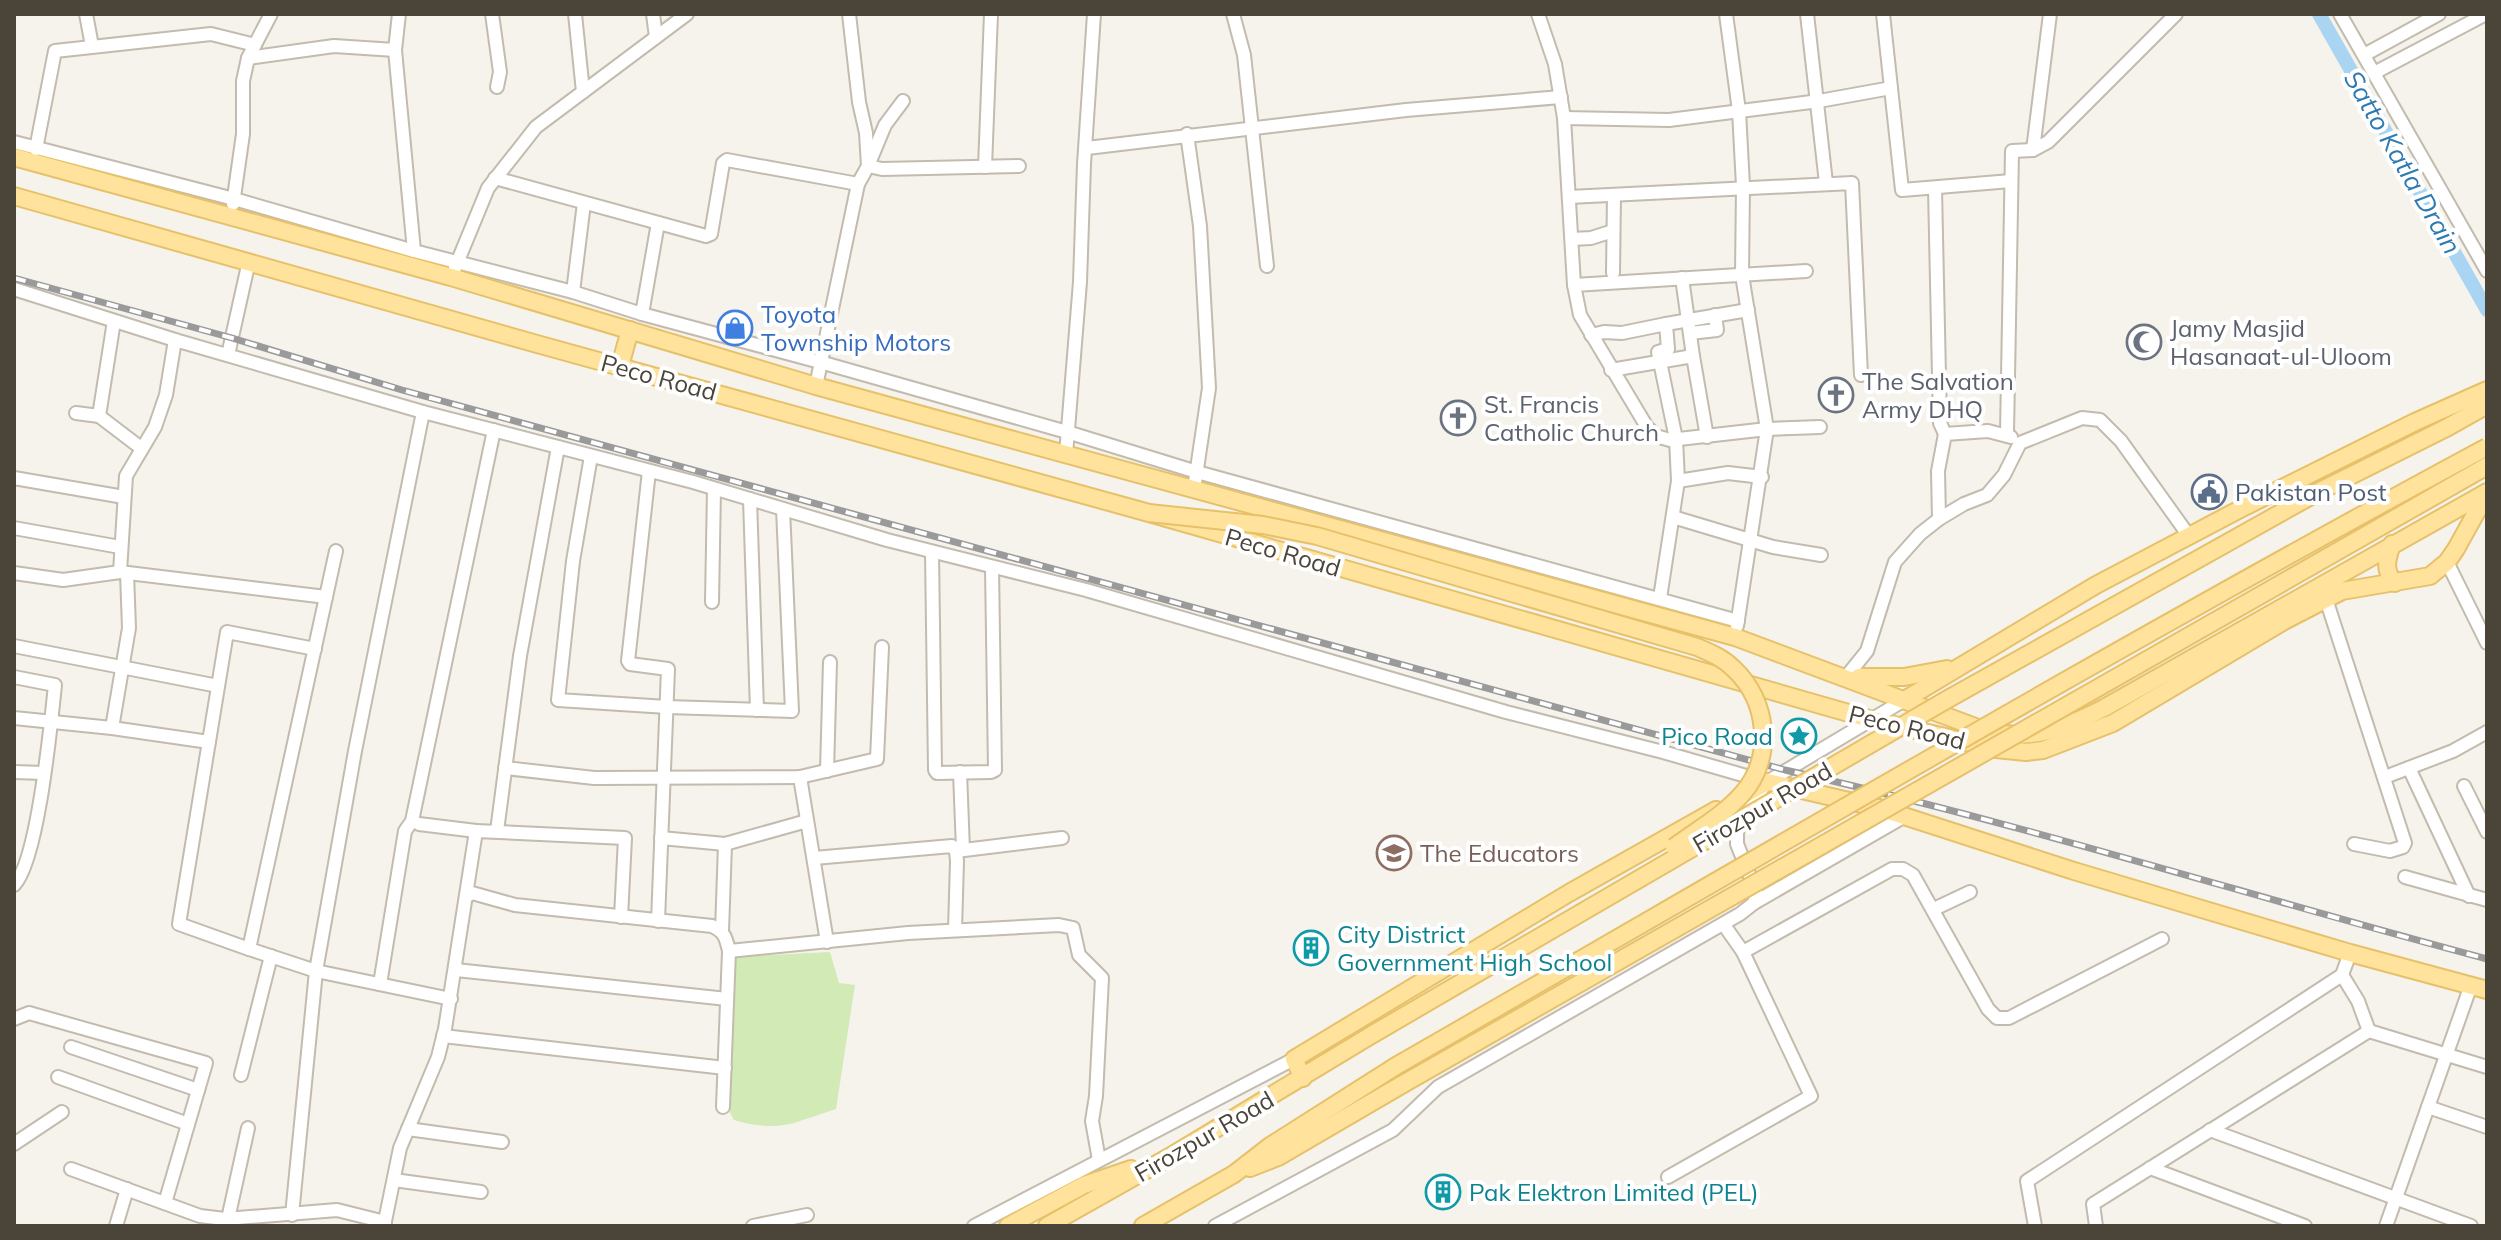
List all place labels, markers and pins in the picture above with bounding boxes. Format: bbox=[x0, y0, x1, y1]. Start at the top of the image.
place label: Toyota Township Motors bbox=[761, 299, 951, 357]
shop icon: Toyota Township Motors bbox=[716, 309, 754, 347]
place label: Jamy Masjid Hasanaat-ul-Uloom bbox=[2170, 313, 2392, 371]
mosque icon: Jamy Masjid Hasanaat-ul-Uloom bbox=[2125, 323, 2163, 361]
place label: The Salvation Army DHQ bbox=[1862, 366, 2014, 424]
church icon: The Salvation Army DHQ bbox=[1817, 376, 1855, 414]
place label: St. Francis Catholic Church bbox=[1484, 389, 1659, 447]
church icon: St. Francis Catholic Church bbox=[1439, 399, 1477, 437]
public building icon: Pakistan Post bbox=[2190, 473, 2228, 511]
place label: Pakistan Post bbox=[2235, 477, 2386, 507]
place icon: Pico Road bbox=[1780, 717, 1818, 755]
place label: Pico Road bbox=[1661, 721, 1773, 751]
school or university icon: The Educators bbox=[1375, 834, 1413, 872]
place label: The Educators bbox=[1420, 838, 1579, 868]
place label: City District Government High School bbox=[1337, 919, 1612, 977]
building icon: City District Government High School bbox=[1292, 929, 1330, 967]
building icon: Pak Elektron Limited (PEL) bbox=[1424, 1173, 1462, 1211]
place label: Pak Elektron Limited (PEL) bbox=[1469, 1177, 1759, 1207]

